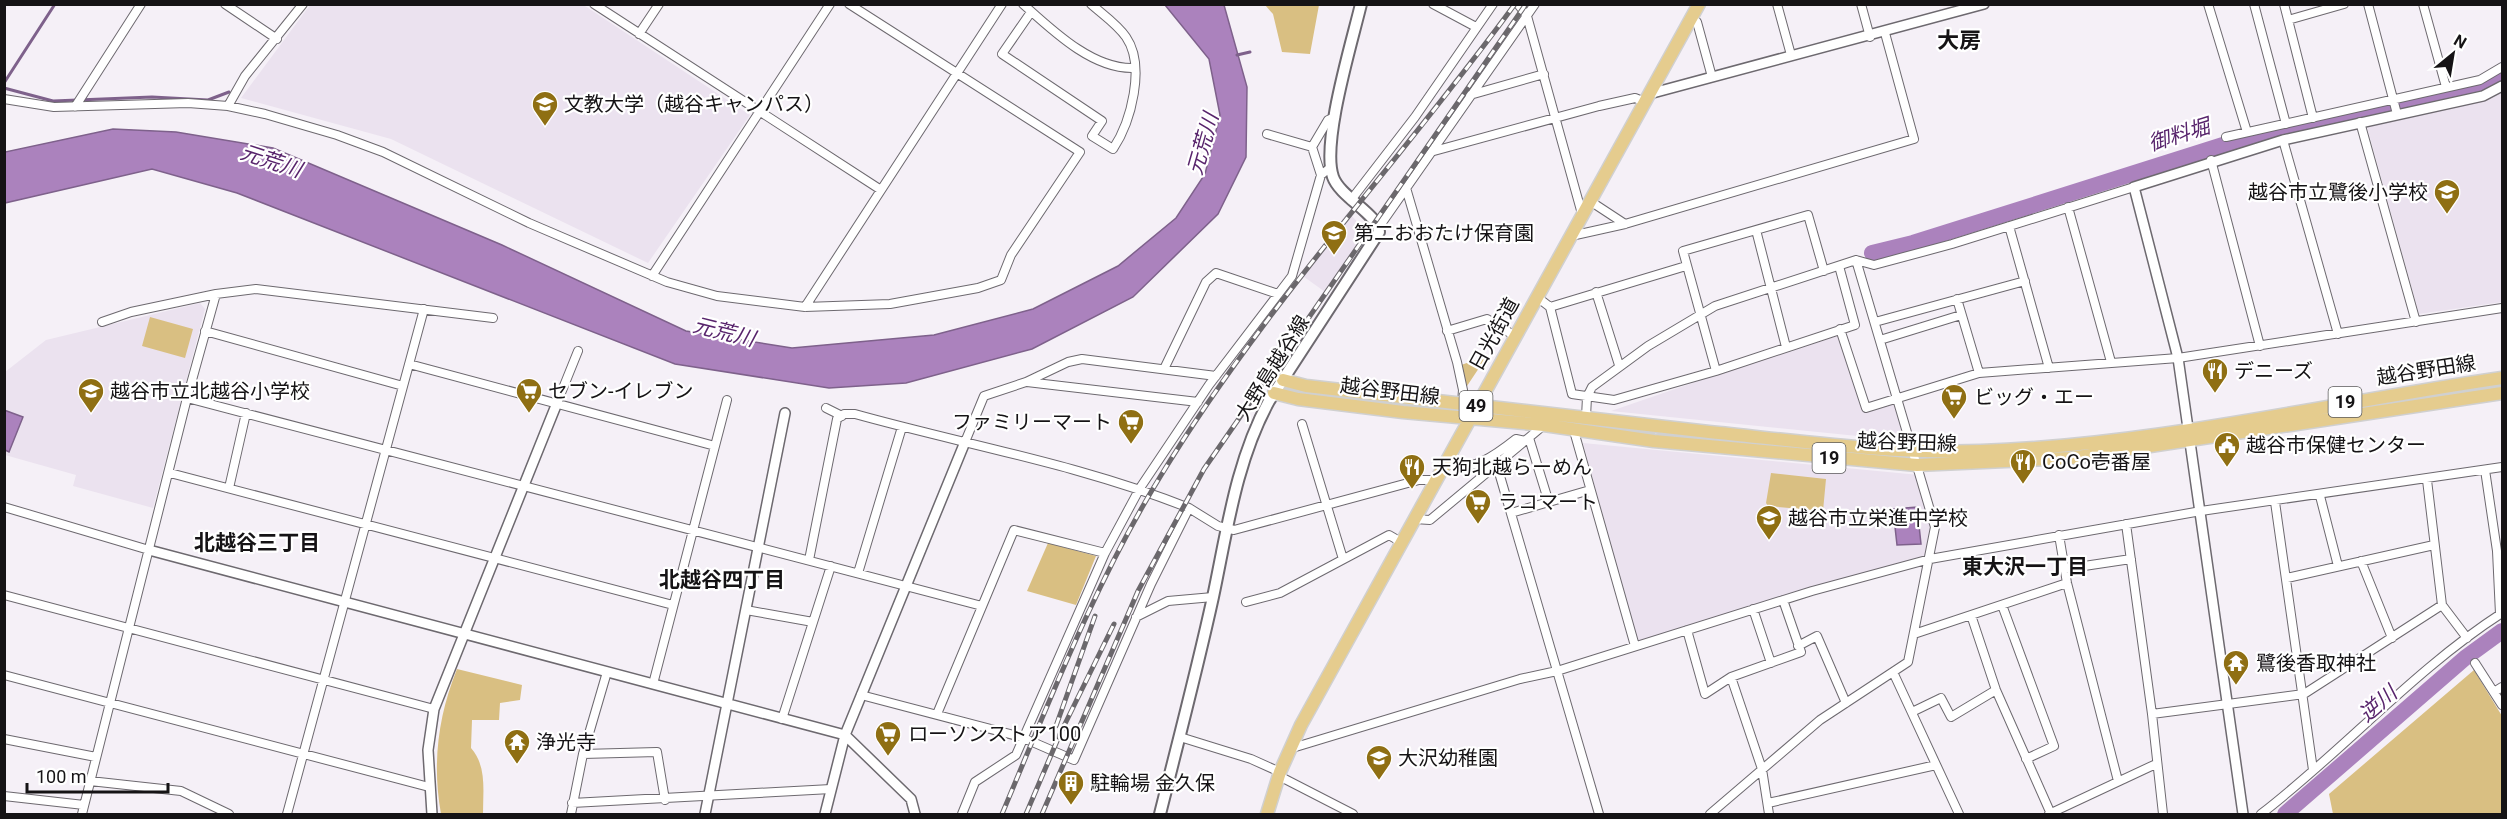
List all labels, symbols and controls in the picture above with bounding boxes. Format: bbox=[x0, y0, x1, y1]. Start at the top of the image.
north arrow bbox=[2423, 24, 2483, 84]
district label: 大房 bbox=[1937, 28, 1981, 53]
text: N bbox=[2451, 30, 2470, 52]
school or university icon: 文教大学（越谷キャンパス） bbox=[530, 89, 560, 127]
place label: 文教大学（越谷キャンパス） bbox=[564, 92, 824, 116]
water label: 元荒川 bbox=[1183, 108, 1224, 178]
water label: 御料堀 bbox=[2145, 113, 2216, 156]
water label: 元荒川 bbox=[237, 140, 307, 183]
school or university icon: 越谷市立鷺後小学校 bbox=[2432, 177, 2462, 215]
place label: 越谷市立鷺後小学校 bbox=[2248, 180, 2428, 204]
school or university icon: 第二おおたけ保育園 bbox=[1319, 218, 1349, 256]
place label: 第二おおたけ保育園 bbox=[1354, 221, 1534, 245]
street label: 日光街道 bbox=[1464, 293, 1524, 375]
street label: 大野島越谷線 bbox=[1230, 311, 1314, 425]
water label: 元荒川 bbox=[691, 313, 759, 352]
street label: 越谷野田線 bbox=[2375, 350, 2477, 390]
restaurant icon: デニーズ bbox=[2200, 356, 2230, 394]
place label: デニーズ bbox=[2234, 359, 2313, 383]
street label: 越谷野田線 bbox=[1339, 373, 1441, 409]
school or university icon: 越谷市立北越谷小学校 bbox=[76, 376, 106, 414]
supermarket icon: セブン-イレブン bbox=[514, 376, 544, 414]
place label: 越谷市立北越谷小学校 bbox=[110, 379, 310, 403]
place label: セブン-イレブン bbox=[548, 379, 694, 403]
supermarket icon: ビッグ・エー bbox=[1939, 382, 1969, 420]
place label: ビッグ・エー bbox=[1974, 385, 2094, 409]
road number: 19 bbox=[2328, 387, 2362, 417]
road number: 49 bbox=[1460, 391, 1492, 421]
supermarket icon: ファミリーマート bbox=[1116, 407, 1146, 445]
place label: ファミリーマート bbox=[952, 410, 1112, 434]
street label: 越谷野田線 bbox=[1857, 428, 1957, 456]
public building icon: 越谷市保健センター bbox=[2212, 430, 2242, 468]
place label: 越谷市保健センター bbox=[2246, 433, 2426, 457]
road number: 19 bbox=[1812, 443, 1846, 473]
restaurant icon: CoCo壱番屋 bbox=[2008, 447, 2038, 485]
place label: CoCo壱番屋 bbox=[2042, 450, 2151, 474]
restaurant icon: 天狗北越らーめん bbox=[1397, 452, 1427, 490]
place label: 天狗北越らーめん bbox=[1432, 455, 1592, 479]
supermarket icon: ラコマート bbox=[1463, 487, 1493, 525]
place label: ラコマート bbox=[1498, 490, 1598, 514]
school or university icon: 越谷市立栄進中学校 bbox=[1754, 503, 1784, 541]
place label: 越谷市立栄進中学校 bbox=[1788, 506, 1968, 530]
district label: 北越谷三丁目 bbox=[194, 531, 320, 555]
district label: 東大沢一丁目 bbox=[1962, 555, 2088, 579]
district label: 北越谷四丁目 bbox=[659, 568, 785, 592]
temple icon: 鷺後香取神社 bbox=[2221, 648, 2251, 686]
place label: 鷺後香取神社 bbox=[2256, 651, 2376, 675]
water label: 逆川 bbox=[2354, 680, 2403, 727]
supermarket icon: ローソンストア100 bbox=[873, 719, 903, 757]
place label: ローソンストア100 bbox=[908, 722, 1081, 746]
temple icon: 浄光寺 bbox=[502, 727, 532, 765]
place label: 浄光寺 bbox=[536, 730, 596, 754]
school or university icon: 大沢幼稚園 bbox=[1364, 743, 1394, 781]
place label: 大沢幼稚園 bbox=[1398, 746, 1498, 770]
scale bar bbox=[27, 756, 168, 794]
text: 100 m bbox=[36, 766, 87, 787]
building icon: 駐輪場 金久保 bbox=[1056, 768, 1086, 806]
place label: 駐輪場 金久保 bbox=[1090, 771, 1215, 795]

